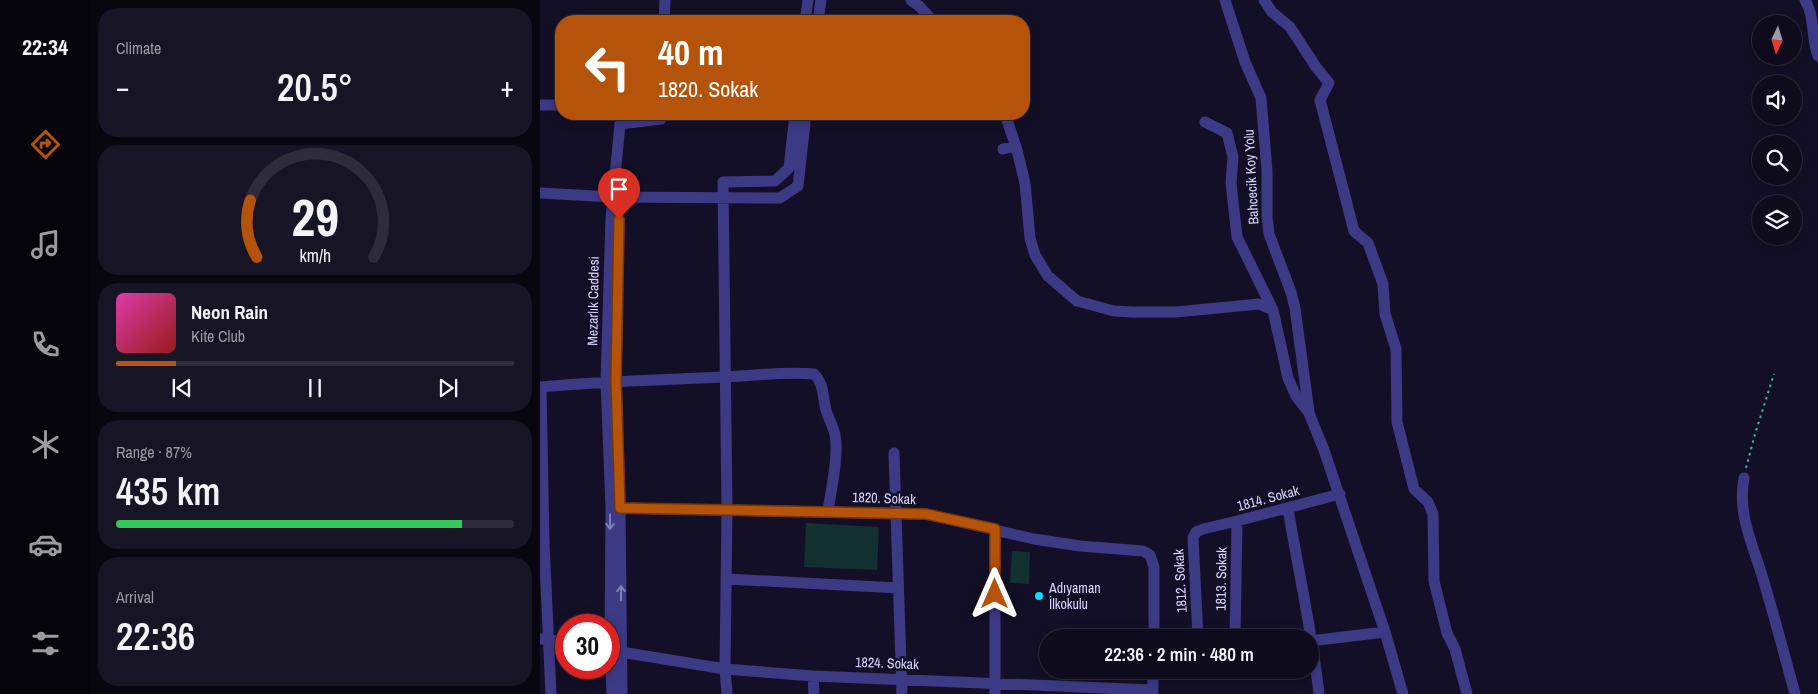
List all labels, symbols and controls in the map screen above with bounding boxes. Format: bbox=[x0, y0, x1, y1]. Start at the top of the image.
north arrow bbox=[1752, 15, 1802, 65]
map controls bbox=[1752, 15, 1802, 245]
text: 40 m bbox=[658, 29, 723, 76]
text: 22:34 bbox=[22, 32, 68, 62]
icon: left bbox=[575, 35, 640, 100]
text: Climate bbox=[116, 37, 161, 59]
text: 20.5° bbox=[277, 62, 353, 113]
text: − bbox=[116, 68, 129, 106]
text: + bbox=[501, 68, 514, 106]
text: 1820. Sokak bbox=[658, 74, 758, 104]
button: sound bbox=[1752, 75, 1802, 125]
icon: directions bbox=[28, 127, 63, 162]
street label: Bahcecik Koy Yolu bbox=[1240, 129, 1262, 225]
button: search bbox=[1752, 135, 1802, 185]
pin bbox=[598, 168, 640, 219]
icon: arrive bbox=[605, 175, 633, 203]
text: 29 bbox=[291, 182, 339, 252]
button: layers bbox=[1752, 195, 1802, 245]
icon: music bbox=[28, 227, 63, 262]
text: km/h bbox=[299, 244, 331, 268]
street label: Mezarlık Caddesi bbox=[583, 256, 603, 346]
text: Neon Rain bbox=[191, 299, 268, 325]
text: Kite Club bbox=[191, 325, 245, 347]
icon: phone bbox=[28, 327, 63, 362]
icon: previous bbox=[168, 374, 196, 402]
icon: pause bbox=[301, 374, 329, 402]
icon: next bbox=[434, 374, 462, 402]
icon: climate bbox=[28, 427, 63, 462]
text: Range · 87% bbox=[116, 441, 192, 463]
text: 435 km bbox=[116, 466, 220, 517]
street label: 1814. Sokak bbox=[1235, 481, 1301, 515]
street label: 1820. Sokak bbox=[852, 488, 916, 508]
one-way arrow bbox=[606, 514, 615, 530]
icon: car bbox=[28, 527, 63, 562]
street label: 1813. Sokak bbox=[1211, 547, 1231, 611]
street label: 1812. Sokak bbox=[1169, 548, 1191, 613]
position arrow bbox=[968, 567, 1020, 619]
place label: Adıyaman İlkokulu bbox=[1048, 579, 1101, 613]
one-way arrow bbox=[616, 585, 626, 602]
text: Arrival bbox=[116, 586, 154, 608]
marker: Adıyaman İlkokulu bbox=[1033, 590, 1045, 602]
text: 22:36 bbox=[116, 611, 195, 662]
speed limit sign: 30 bbox=[555, 614, 620, 679]
icon: filters bbox=[28, 626, 63, 661]
text: 22:36 · 2 min · 480 m bbox=[1104, 641, 1254, 667]
street label: 1824. Sokak bbox=[855, 653, 919, 673]

